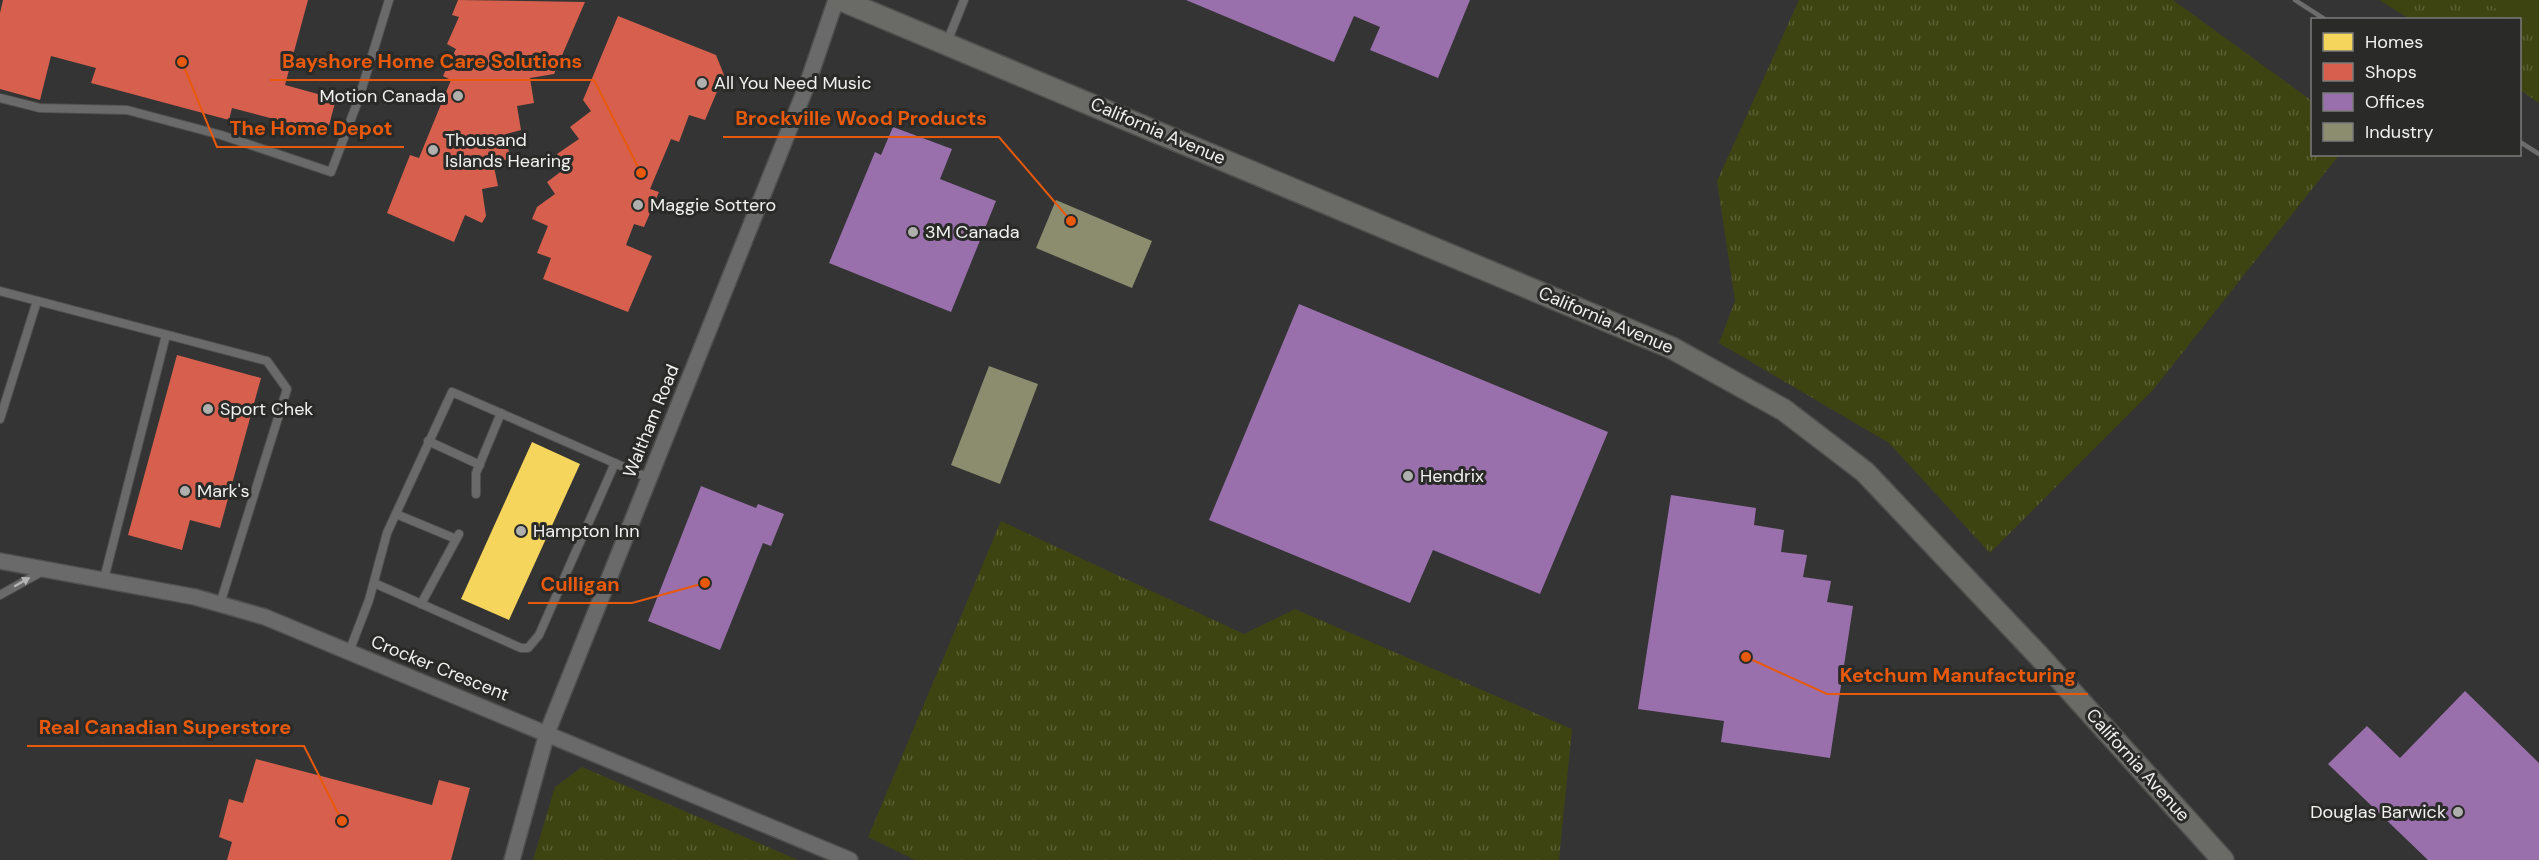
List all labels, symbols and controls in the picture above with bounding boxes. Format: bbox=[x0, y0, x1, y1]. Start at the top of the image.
legend bbox=[2311, 18, 2521, 156]
text: Homes bbox=[2365, 30, 2423, 54]
callout: Bayshore Home Care Solutions bbox=[270, 42, 594, 80]
text: Bayshore Home Care Solutions bbox=[282, 48, 582, 74]
text: Shops bbox=[2365, 60, 2417, 84]
place label: All You Need Music bbox=[714, 71, 871, 95]
marker: All You Need Music bbox=[695, 76, 709, 90]
place label: Motion Canada bbox=[319, 84, 446, 108]
marker: Motion Canada bbox=[451, 89, 465, 103]
text: Offices bbox=[2365, 90, 2425, 114]
street label: California Avenue bbox=[1087, 92, 1229, 170]
callout: Brockville Wood Products bbox=[723, 99, 999, 137]
text: Brockville Wood Products bbox=[735, 105, 987, 131]
callout: The Home Depot bbox=[217, 109, 404, 147]
text: The Home Depot bbox=[230, 115, 392, 141]
text: Industry bbox=[2365, 120, 2434, 144]
place label: Thousand Islands Hearing bbox=[445, 128, 571, 173]
marker: Thousand Islands Hearing bbox=[426, 143, 440, 157]
place label: Maggie Sottero bbox=[650, 193, 776, 217]
marker: Maggie Sottero bbox=[631, 198, 645, 212]
place label: 3M Canada bbox=[925, 220, 1019, 244]
marker: 3M Canada bbox=[906, 225, 920, 239]
street label: California Avenue bbox=[1535, 281, 1677, 359]
street label: Waltham Road bbox=[617, 361, 685, 481]
place label: Sport Chek bbox=[220, 397, 313, 421]
marker: Sport Chek bbox=[201, 402, 215, 416]
place label: Hendrix bbox=[1420, 464, 1484, 488]
marker: Hendrix bbox=[1401, 469, 1415, 483]
place label: Mark's bbox=[197, 479, 250, 503]
marker: Mark's bbox=[178, 484, 192, 498]
place label: Hampton Inn bbox=[533, 519, 639, 543]
marker: Hampton Inn bbox=[514, 524, 528, 538]
callout: Culligan bbox=[528, 565, 632, 603]
text: Culligan bbox=[540, 571, 620, 597]
one-way arrow bbox=[14, 577, 31, 587]
street label: Crocker Crescent bbox=[368, 629, 512, 707]
callout: Ketchum Manufacturing bbox=[1827, 656, 2088, 694]
text: Ketchum Manufacturing bbox=[1840, 662, 2076, 688]
street label: California Avenue bbox=[2081, 703, 2195, 827]
callout: Real Canadian Superstore bbox=[27, 708, 304, 746]
text: Real Canadian Superstore bbox=[39, 714, 291, 740]
place label: Douglas Barwick bbox=[2310, 800, 2446, 824]
marker: Douglas Barwick bbox=[2451, 805, 2465, 819]

